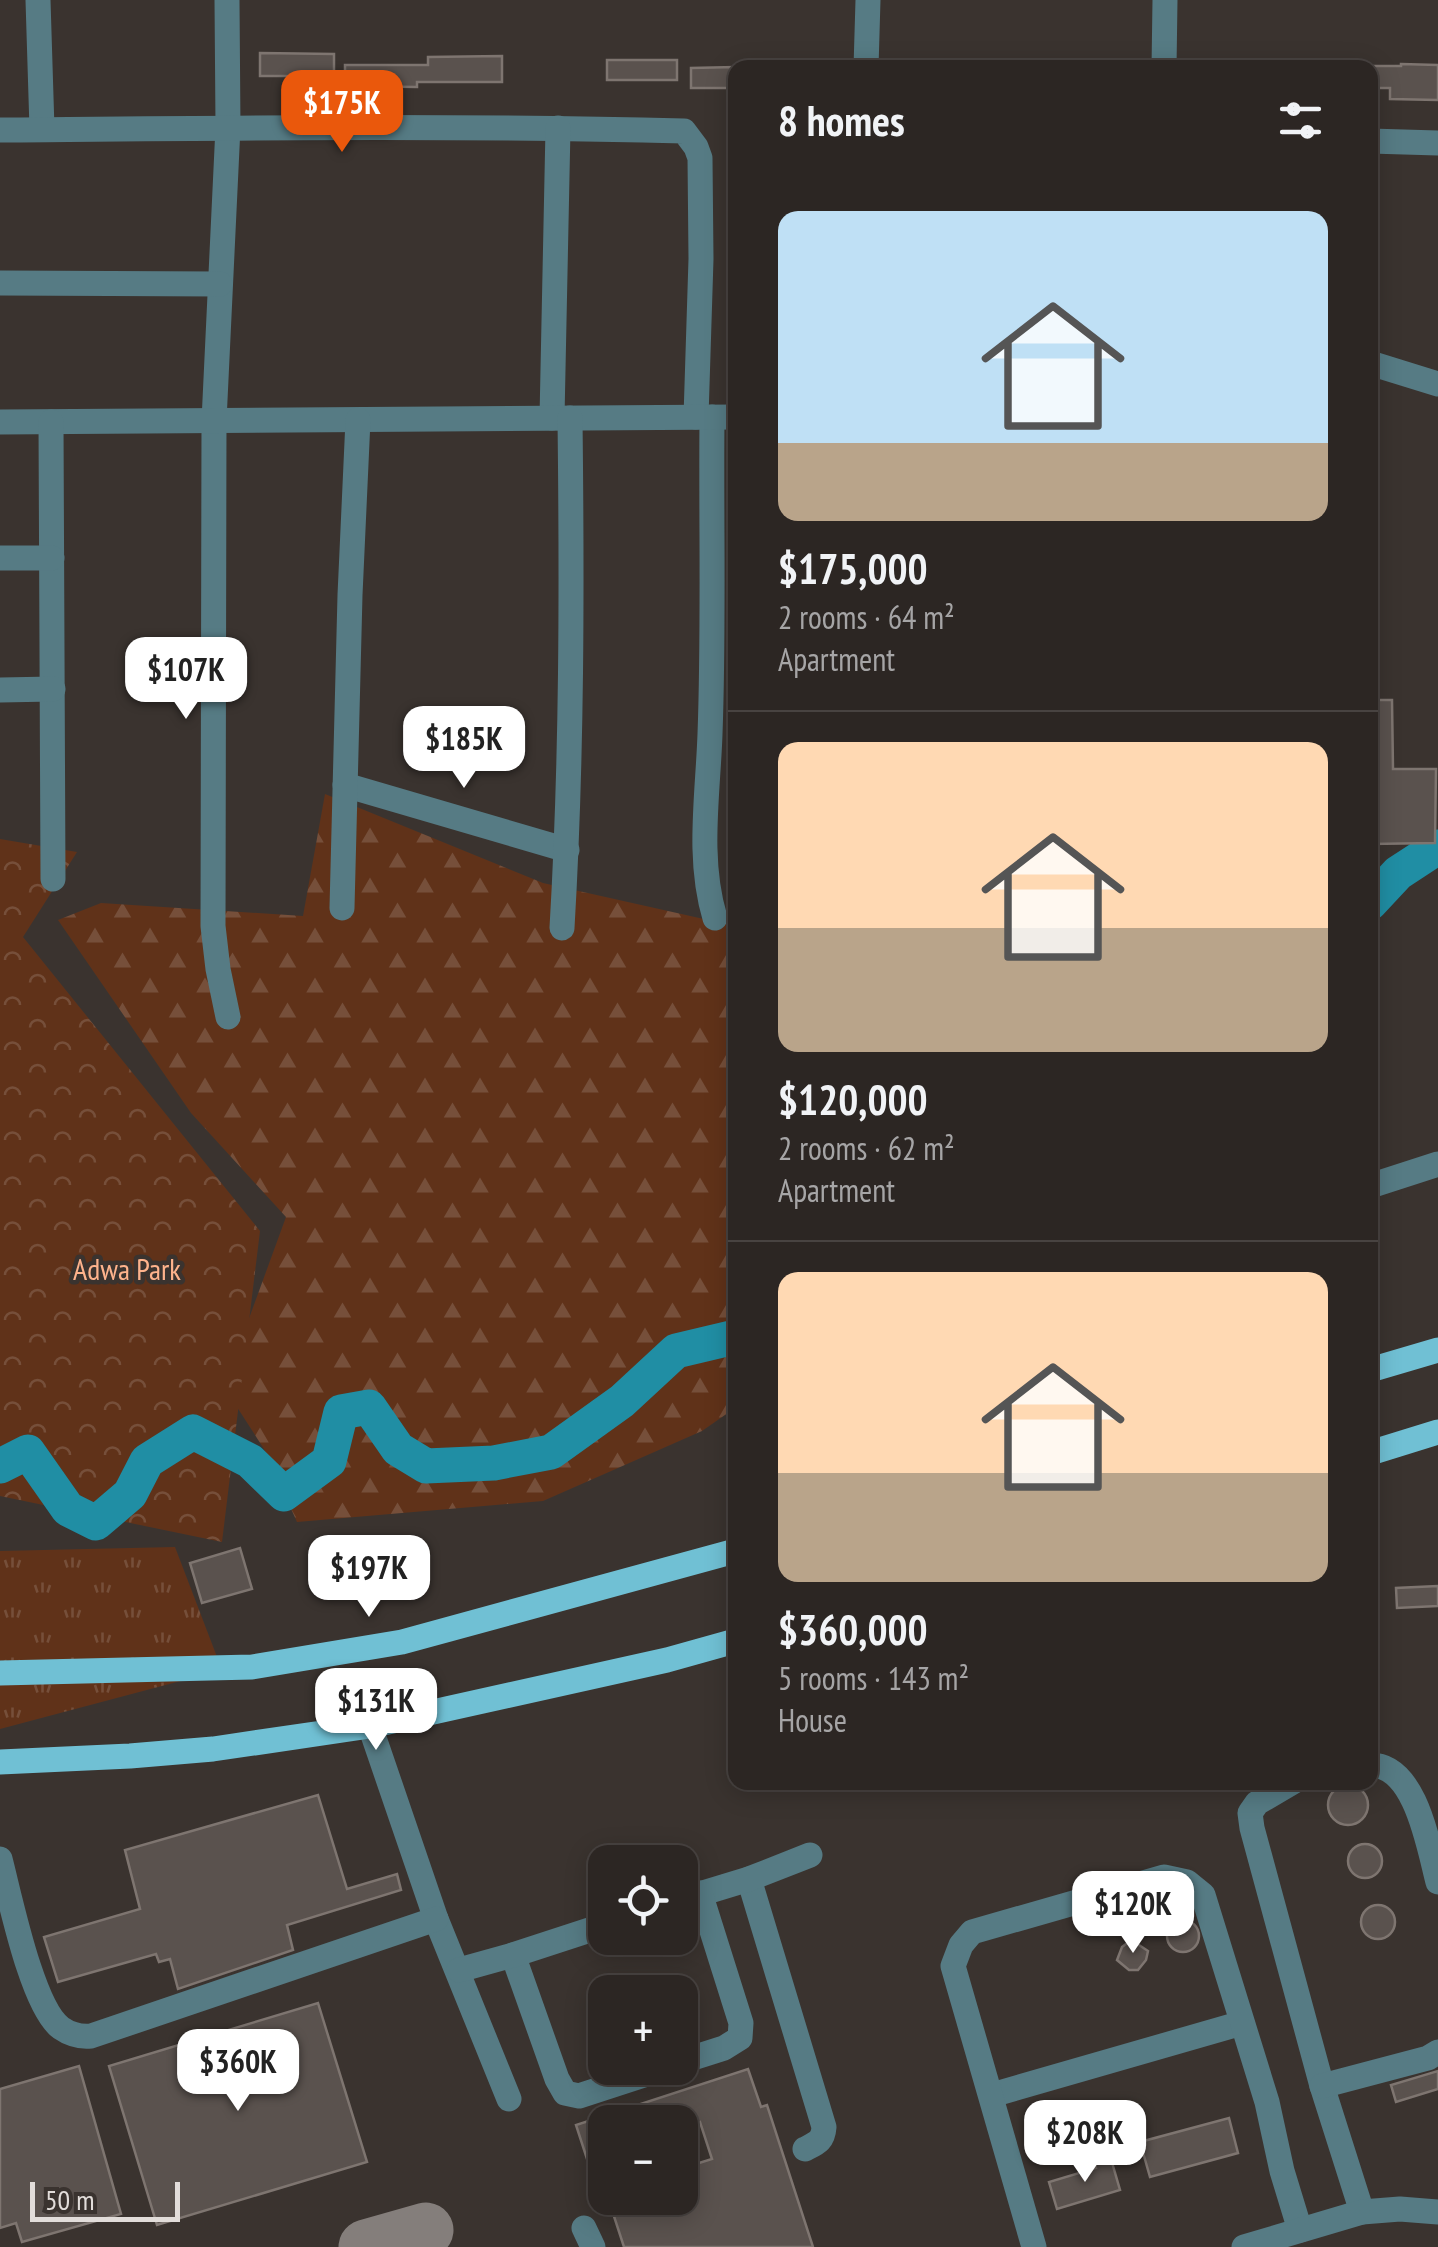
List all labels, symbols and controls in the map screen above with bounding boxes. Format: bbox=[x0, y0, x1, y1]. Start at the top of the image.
pin: $175K bbox=[272, 70, 412, 155]
text: $175K bbox=[303, 81, 381, 123]
text: 8 homes bbox=[778, 93, 905, 148]
icon: filters bbox=[1273, 93, 1328, 148]
icon: home bbox=[963, 276, 1143, 456]
text: $175,000 bbox=[778, 541, 928, 596]
text: 2 rooms · 64 m² bbox=[778, 596, 955, 638]
pin: $107K bbox=[116, 637, 256, 722]
text: Apartment bbox=[778, 638, 895, 680]
text: $107K bbox=[147, 648, 225, 690]
pin: $185K bbox=[394, 706, 534, 791]
text: $185K bbox=[425, 717, 503, 759]
icon: home bbox=[963, 807, 1143, 987]
text: $120,000 bbox=[778, 1072, 928, 1127]
text: 2 rooms · 62 m² bbox=[778, 1127, 955, 1169]
text: Apartment bbox=[778, 1169, 895, 1211]
park label: Adwa Park bbox=[73, 1249, 181, 1288]
icon: home bbox=[963, 1337, 1143, 1517]
pin: $197K bbox=[299, 1535, 439, 1620]
text: $197K bbox=[330, 1546, 408, 1588]
text: $360,000 bbox=[778, 1602, 928, 1657]
text: 5 rooms · 143 m² bbox=[778, 1657, 969, 1699]
pin: $131K bbox=[306, 1668, 446, 1753]
text: $131K bbox=[337, 1679, 415, 1721]
text: House bbox=[778, 1699, 847, 1741]
map controls bbox=[588, 1845, 698, 2215]
button: locate bbox=[588, 1845, 698, 1955]
pin: $120K bbox=[1063, 1871, 1203, 1956]
text: $120K bbox=[1094, 1882, 1172, 1924]
button: + bbox=[588, 1975, 698, 2085]
pin: $360K bbox=[168, 2029, 308, 2114]
text: $360K bbox=[199, 2040, 277, 2082]
pin: $208K bbox=[1015, 2100, 1155, 2185]
button: − bbox=[588, 2105, 698, 2215]
text: $208K bbox=[1046, 2111, 1124, 2153]
scale bar bbox=[30, 2177, 180, 2222]
text: 50 m bbox=[45, 2181, 94, 2218]

